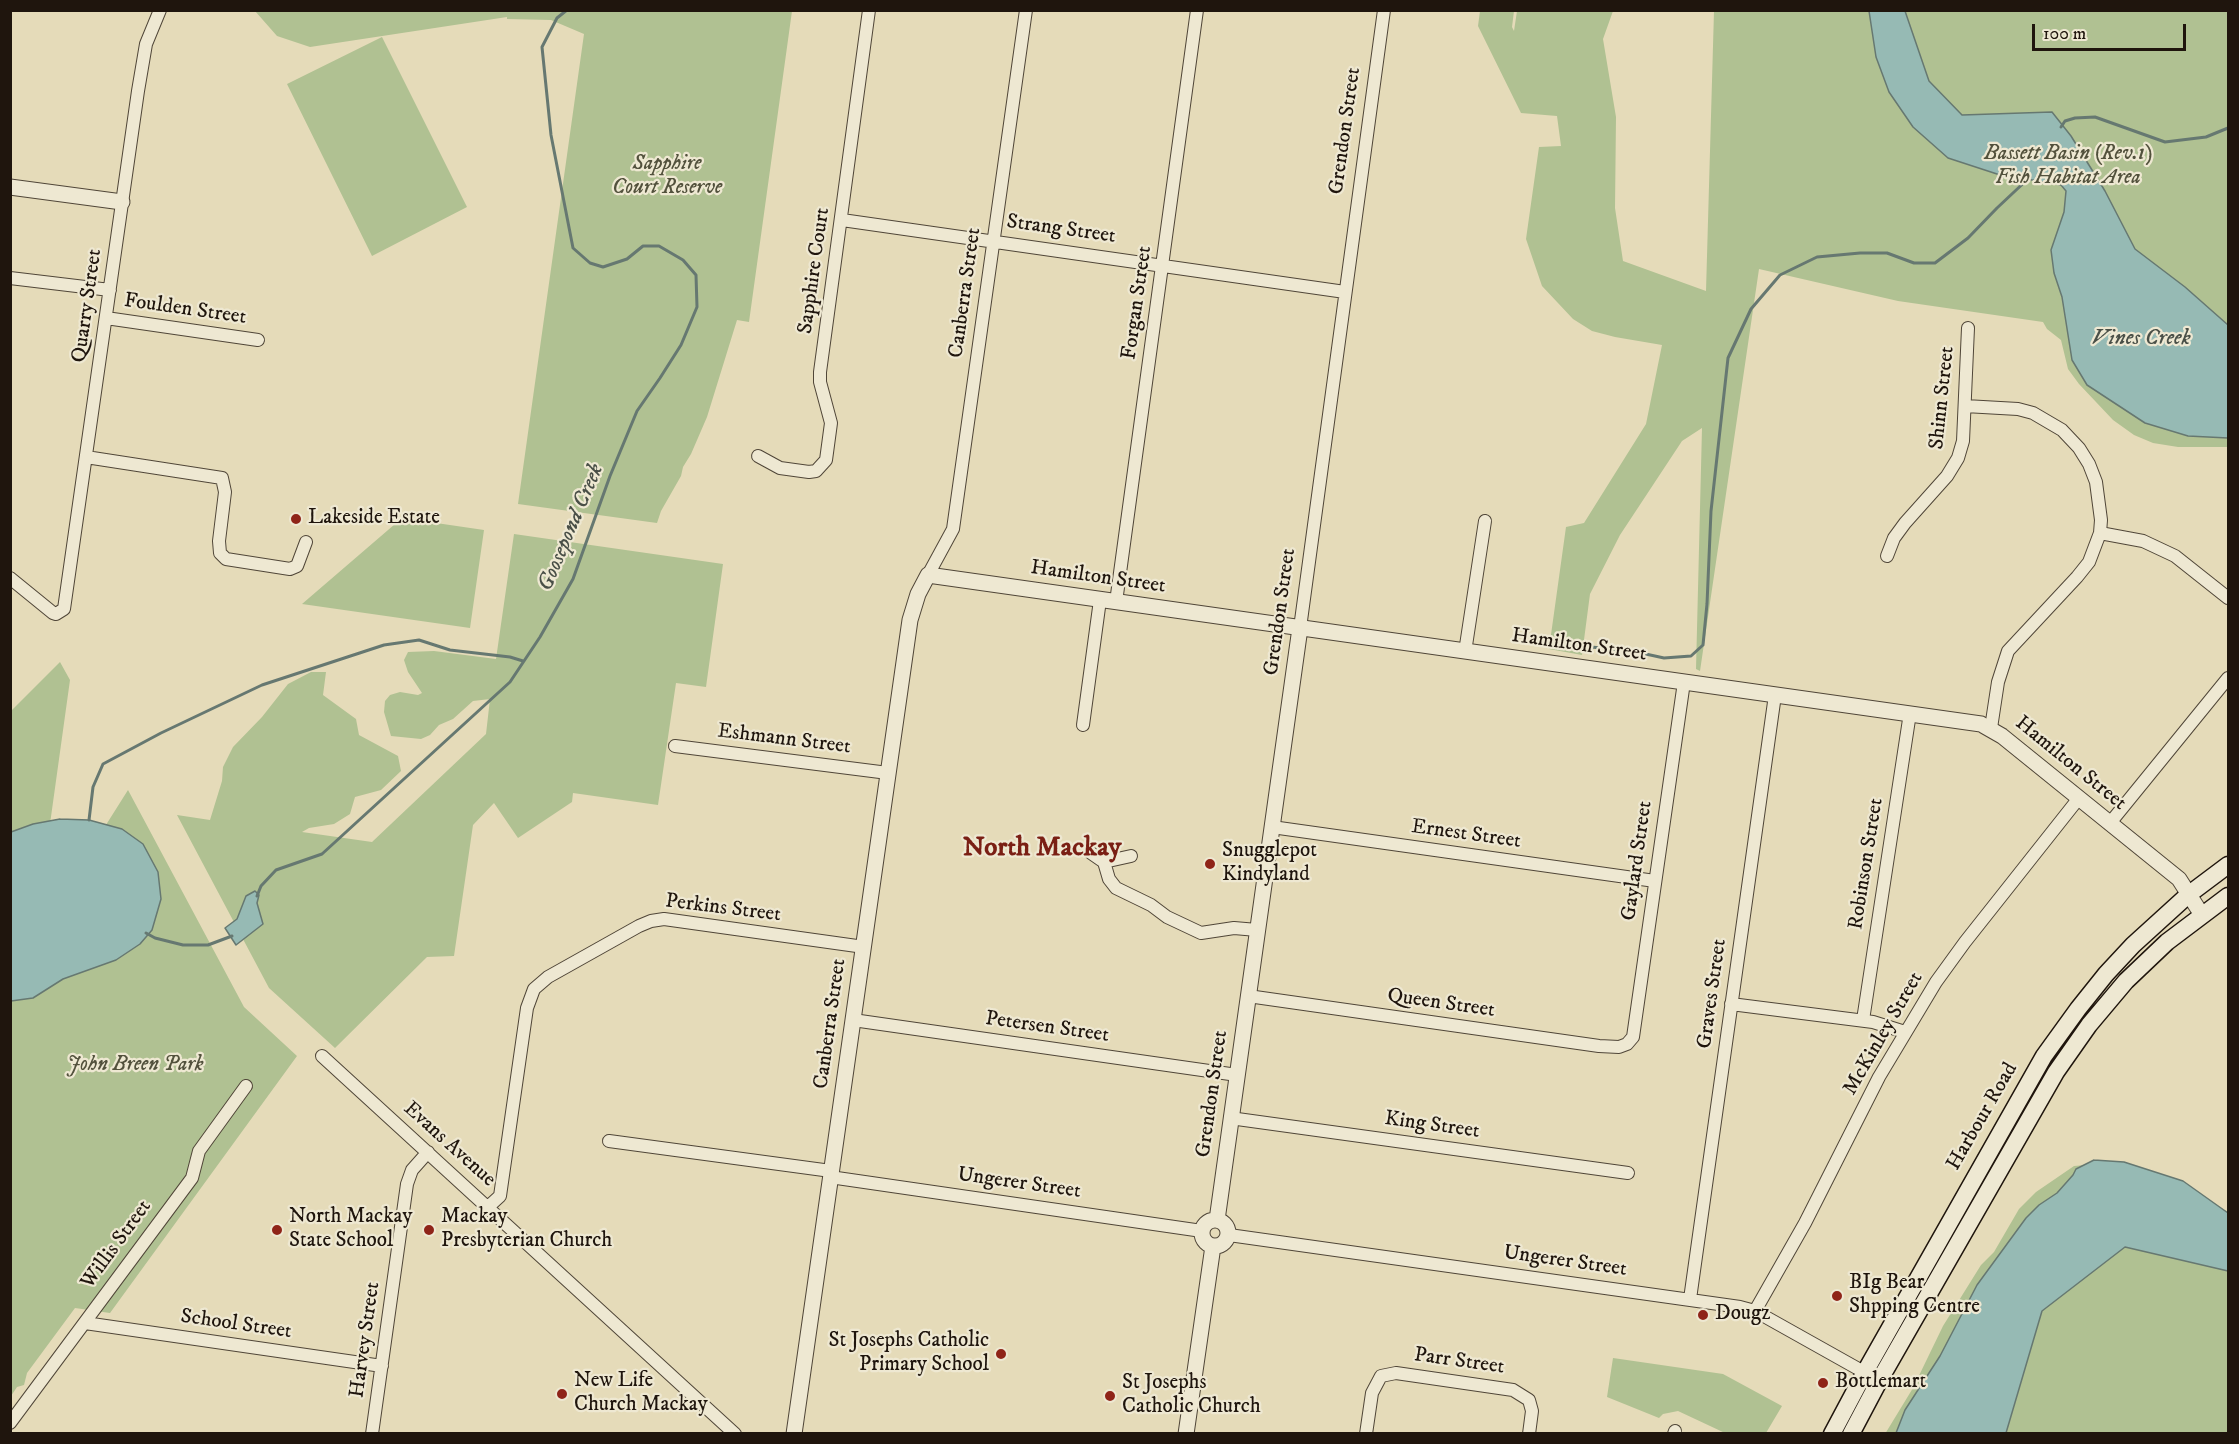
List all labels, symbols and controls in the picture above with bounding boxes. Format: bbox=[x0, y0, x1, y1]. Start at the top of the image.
scale bar bbox=[2035, 12, 2190, 50]
text: 100 m bbox=[2043, 23, 2086, 45]
street label: Grendon Street bbox=[1325, 66, 1367, 196]
park label: Bassett Basin (Rev.1) Fish Habitat Area bbox=[1984, 142, 2152, 192]
park label: Sapphire Court Reserve bbox=[612, 152, 722, 202]
street label: Sapphire Court bbox=[794, 206, 836, 336]
street label: Strang Street bbox=[1005, 210, 1117, 250]
street label: Canberra Street bbox=[944, 226, 988, 360]
street label: Forgan Street bbox=[1118, 245, 1158, 361]
street label: Quarry Street bbox=[68, 248, 108, 364]
street label: Foulden Street bbox=[122, 289, 248, 331]
water label: Vines Creek bbox=[2091, 326, 2191, 352]
street label: Shinn Street bbox=[1925, 345, 1961, 451]
water label: Goosepond Creek bbox=[533, 460, 611, 596]
place label: Lakeside Estate bbox=[308, 506, 440, 532]
marker: Lakeside Estate bbox=[289, 512, 303, 526]
street label: Grendon Street bbox=[1260, 547, 1302, 677]
street label: Hamilton Street bbox=[1029, 556, 1167, 600]
street label: Hamilton Street bbox=[1510, 624, 1648, 668]
street label: Hamilton Street bbox=[2009, 711, 2131, 817]
street label: Eshmann Street bbox=[716, 719, 852, 761]
street label: Robinson Street bbox=[1844, 797, 1890, 931]
street label: Gaylard Street bbox=[1617, 799, 1659, 923]
street label: Ernest Street bbox=[1410, 815, 1522, 855]
district label: North Mackay bbox=[963, 833, 1121, 865]
place label: Snugglepot Kindyland bbox=[1222, 839, 1317, 889]
marker: Snugglepot Kindyland bbox=[1203, 857, 1217, 871]
street label: Perkins Street bbox=[664, 889, 782, 929]
street label: Graves Street bbox=[1693, 938, 1733, 1050]
street label: Canberra Street bbox=[809, 957, 853, 1091]
street label: McKinley Street bbox=[1839, 968, 1929, 1100]
street label: Queen Street bbox=[1386, 984, 1496, 1024]
street label: Petersen Street bbox=[984, 1007, 1110, 1049]
street label: Grendon Street bbox=[1192, 1029, 1234, 1159]
park label: John Breen Park bbox=[67, 1053, 203, 1079]
street label: Harbour Road bbox=[1942, 1059, 2024, 1175]
street label: Evans Avenue bbox=[398, 1097, 500, 1193]
street label: King Street bbox=[1383, 1107, 1481, 1145]
street label: Ungerer Street bbox=[956, 1163, 1082, 1205]
street label: Willis Street bbox=[76, 1196, 158, 1294]
place label: North Mackay State School bbox=[289, 1205, 412, 1255]
place label: Mackay Presbyterian Church bbox=[441, 1205, 612, 1255]
marker: North Mackay State School bbox=[270, 1223, 284, 1237]
marker: Mackay Presbyterian Church bbox=[422, 1223, 436, 1237]
street label: Ungerer Street bbox=[1502, 1241, 1628, 1283]
place label: BIg Bear Shpping Centre bbox=[1849, 1271, 1980, 1321]
street label: Harvey Street bbox=[345, 1280, 387, 1400]
marker: BIg Bear Shpping Centre bbox=[1830, 1289, 1844, 1303]
place label: Dougz bbox=[1715, 1302, 1770, 1328]
street label: School Street bbox=[179, 1305, 293, 1345]
marker: Dougz bbox=[1696, 1308, 1710, 1322]
place label: St Josephs Catholic Primary School bbox=[828, 1329, 989, 1379]
street label: Parr Street bbox=[1412, 1343, 1506, 1381]
marker: St Josephs Catholic Primary School bbox=[994, 1347, 1008, 1361]
place label: New Life Church Mackay bbox=[574, 1369, 708, 1419]
place label: Bottlemart bbox=[1835, 1370, 1926, 1396]
place label: St Josephs Catholic Church bbox=[1122, 1371, 1261, 1421]
marker: Bottlemart bbox=[1816, 1376, 1830, 1390]
marker: New Life Church Mackay bbox=[555, 1387, 569, 1401]
marker: St Josephs Catholic Church bbox=[1103, 1389, 1117, 1403]

